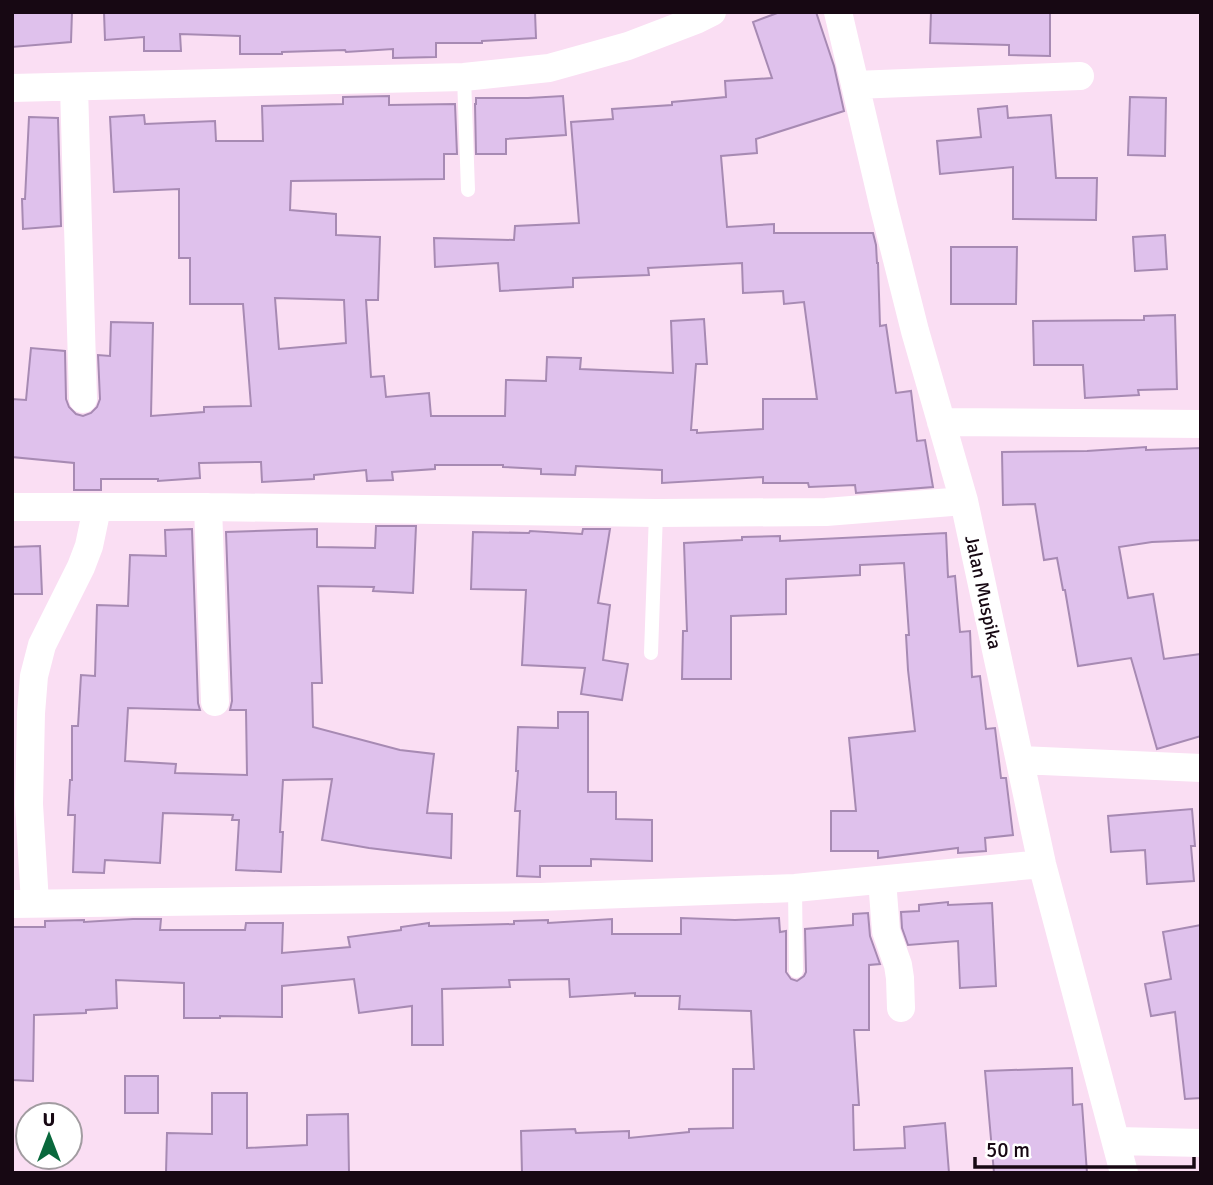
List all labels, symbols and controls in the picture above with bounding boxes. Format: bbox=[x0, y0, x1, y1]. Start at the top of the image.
street label: Jalan Muspika bbox=[959, 533, 1007, 651]
north arrow bbox=[14, 1101, 84, 1171]
text: U bbox=[43, 1108, 55, 1132]
scale bar bbox=[975, 1126, 1194, 1170]
text: 50 m bbox=[986, 1137, 1030, 1163]

